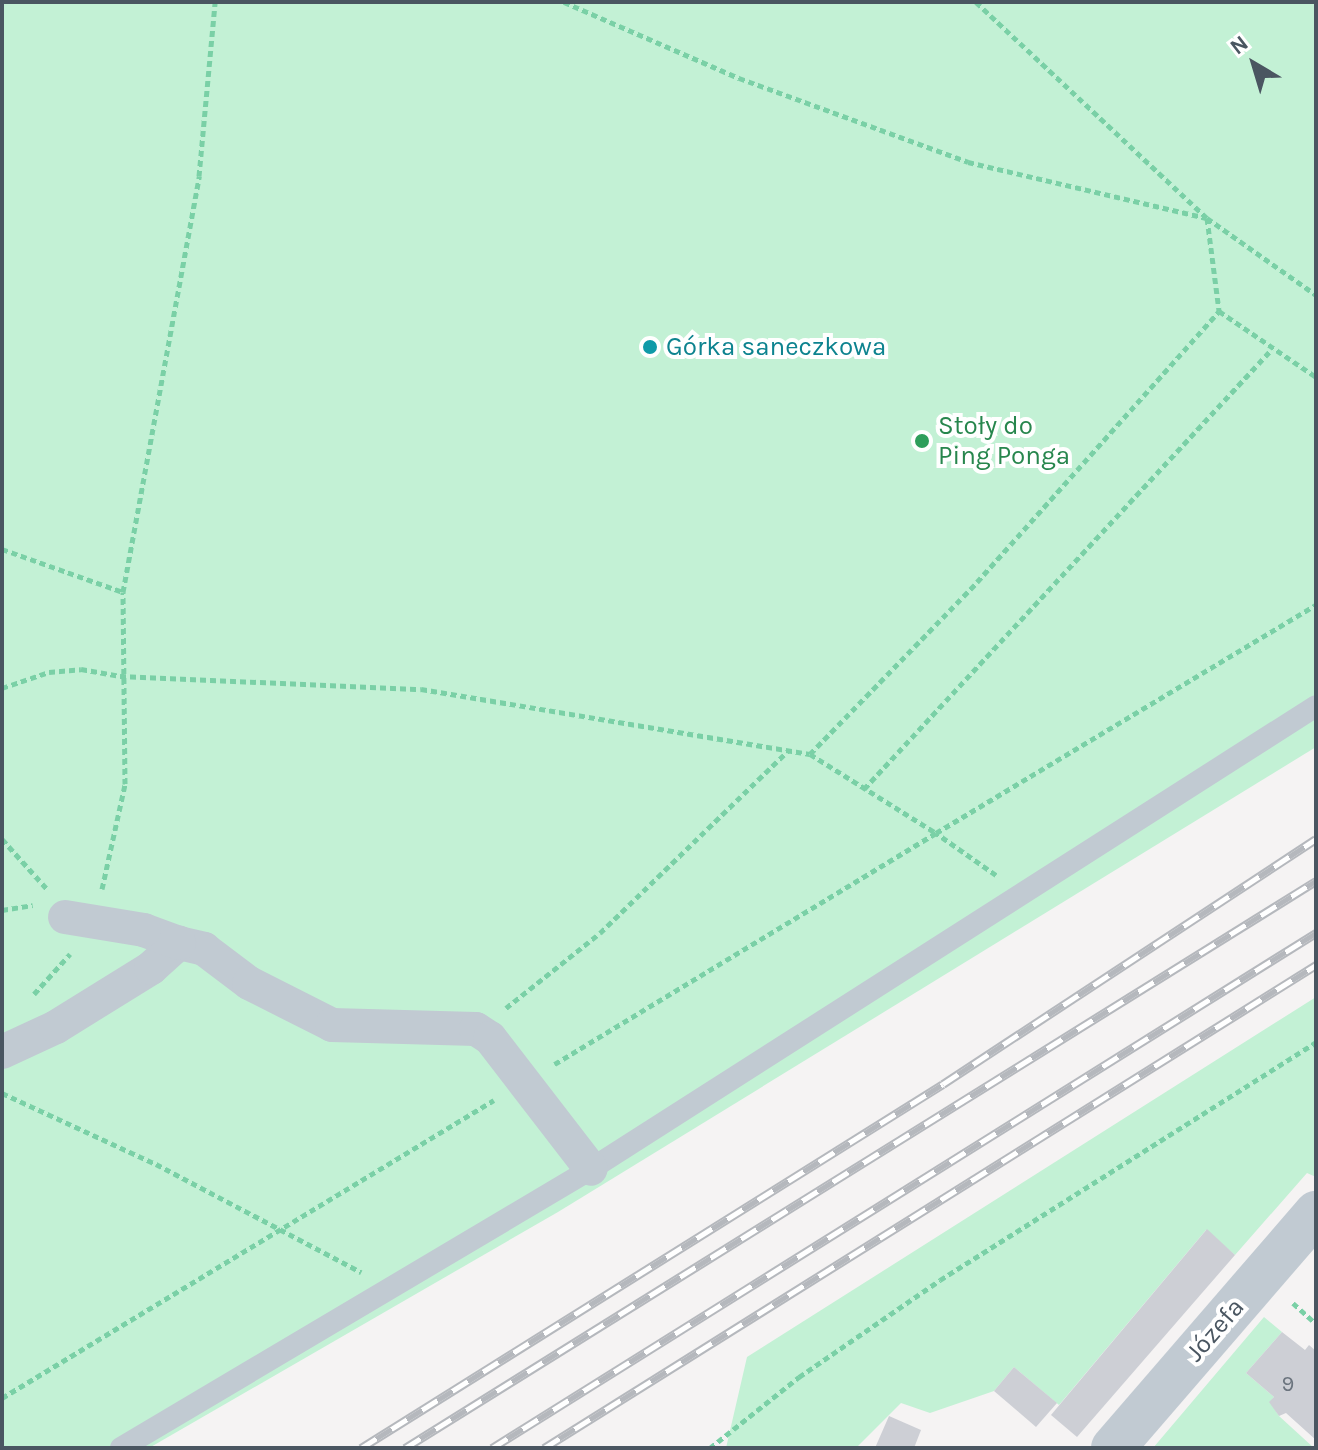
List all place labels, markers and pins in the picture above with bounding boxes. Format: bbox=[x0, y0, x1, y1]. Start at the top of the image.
place label: Górka saneczkowa bbox=[666, 331, 886, 363]
marker: Górka saneczkowa bbox=[641, 338, 659, 356]
place label: Stoły do Ping Ponga bbox=[938, 410, 1070, 472]
marker: Stoły do Ping Ponga bbox=[913, 432, 931, 450]

